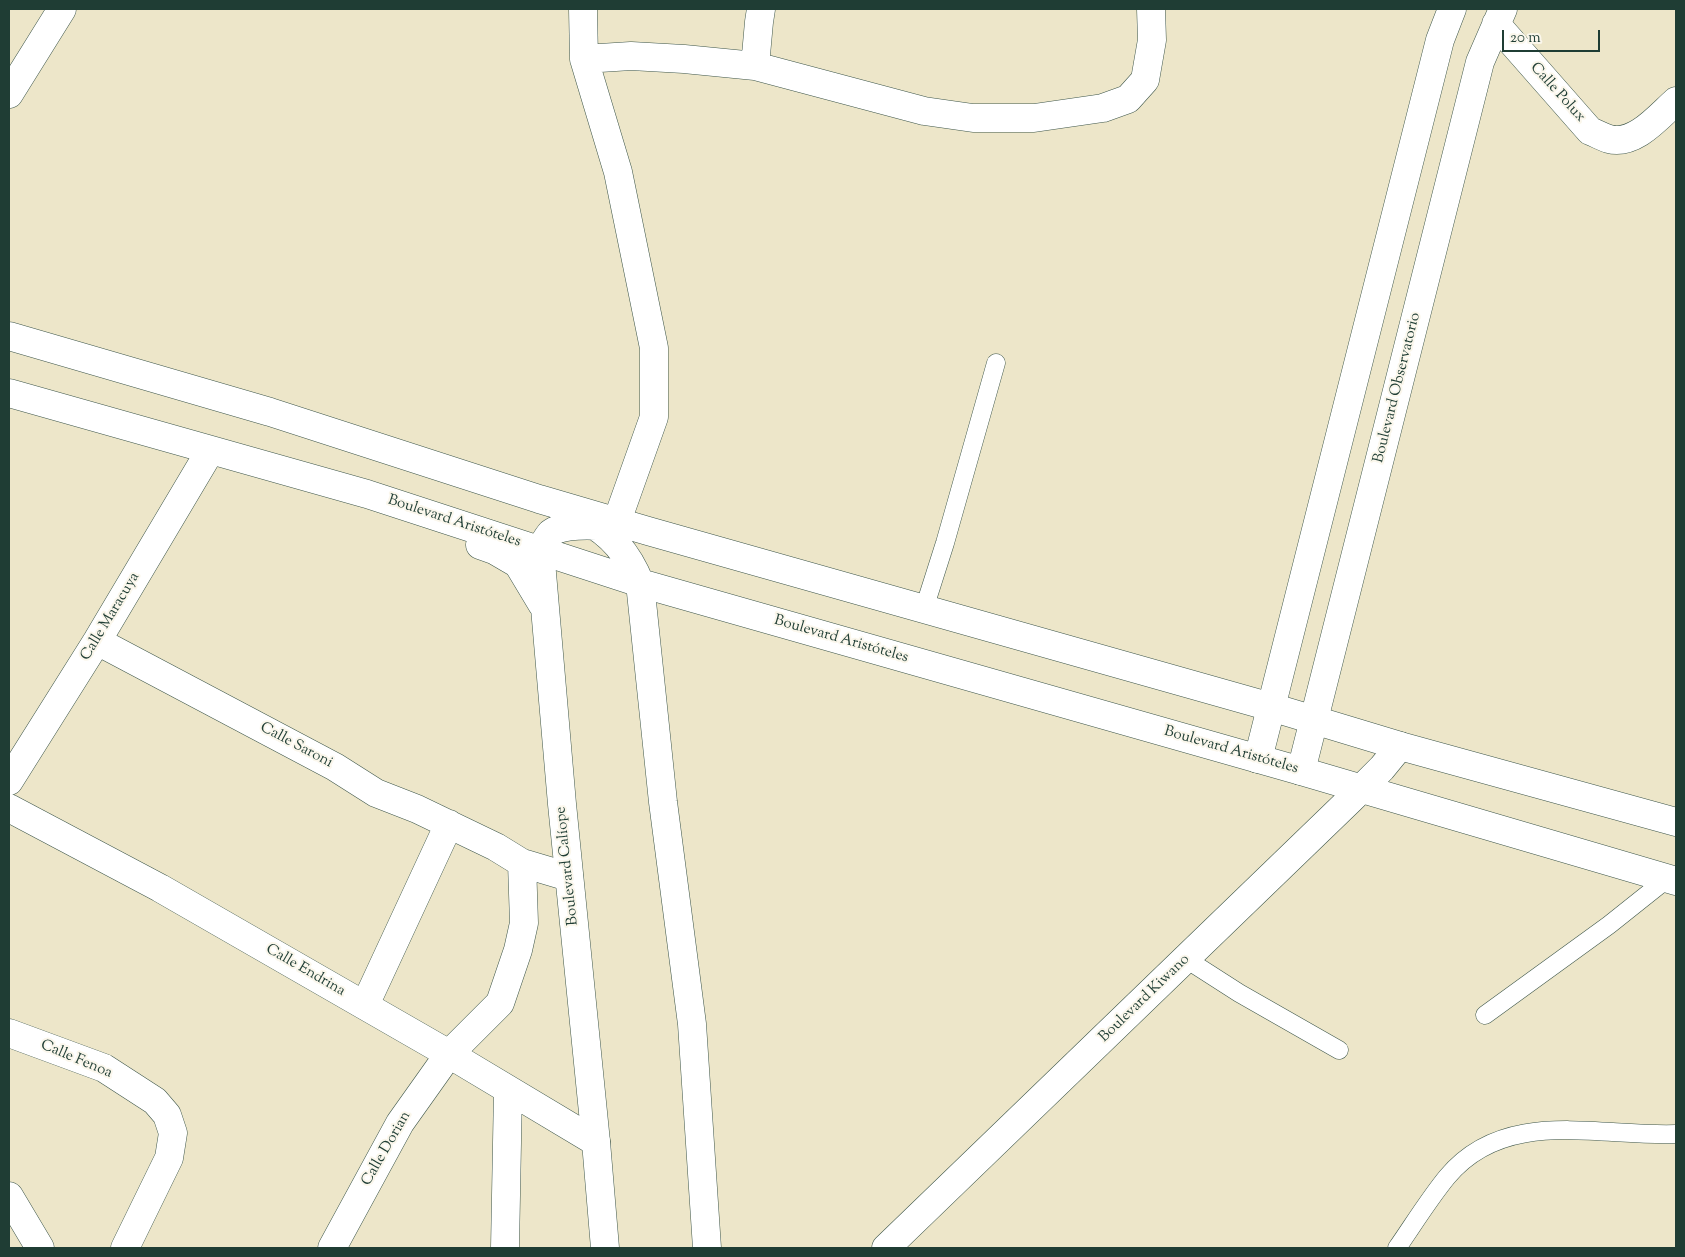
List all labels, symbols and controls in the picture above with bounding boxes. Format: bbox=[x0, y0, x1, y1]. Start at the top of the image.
scale bar bbox=[1505, 20, 1602, 52]
text: 20 m bbox=[1510, 28, 1541, 49]
street label: Calle Polux bbox=[1526, 59, 1588, 127]
street label: Boulevard Observatorio bbox=[1371, 311, 1425, 465]
street label: Boulevard Aristóteles bbox=[385, 492, 523, 552]
street label: Calle Maracuya bbox=[78, 570, 144, 664]
street label: Boulevard Aristóteles bbox=[772, 612, 910, 668]
street label: Calle Saroni bbox=[257, 719, 335, 773]
street label: Boulevard Aristóteles bbox=[1162, 723, 1300, 779]
street label: Boulevard Calíope bbox=[553, 806, 583, 926]
street label: Calle Endrina bbox=[262, 941, 348, 1001]
street label: Boulevard Kiwano bbox=[1096, 951, 1194, 1047]
street label: Calle Fenoa bbox=[37, 1037, 115, 1083]
street label: Calle Dorian bbox=[358, 1109, 416, 1189]

